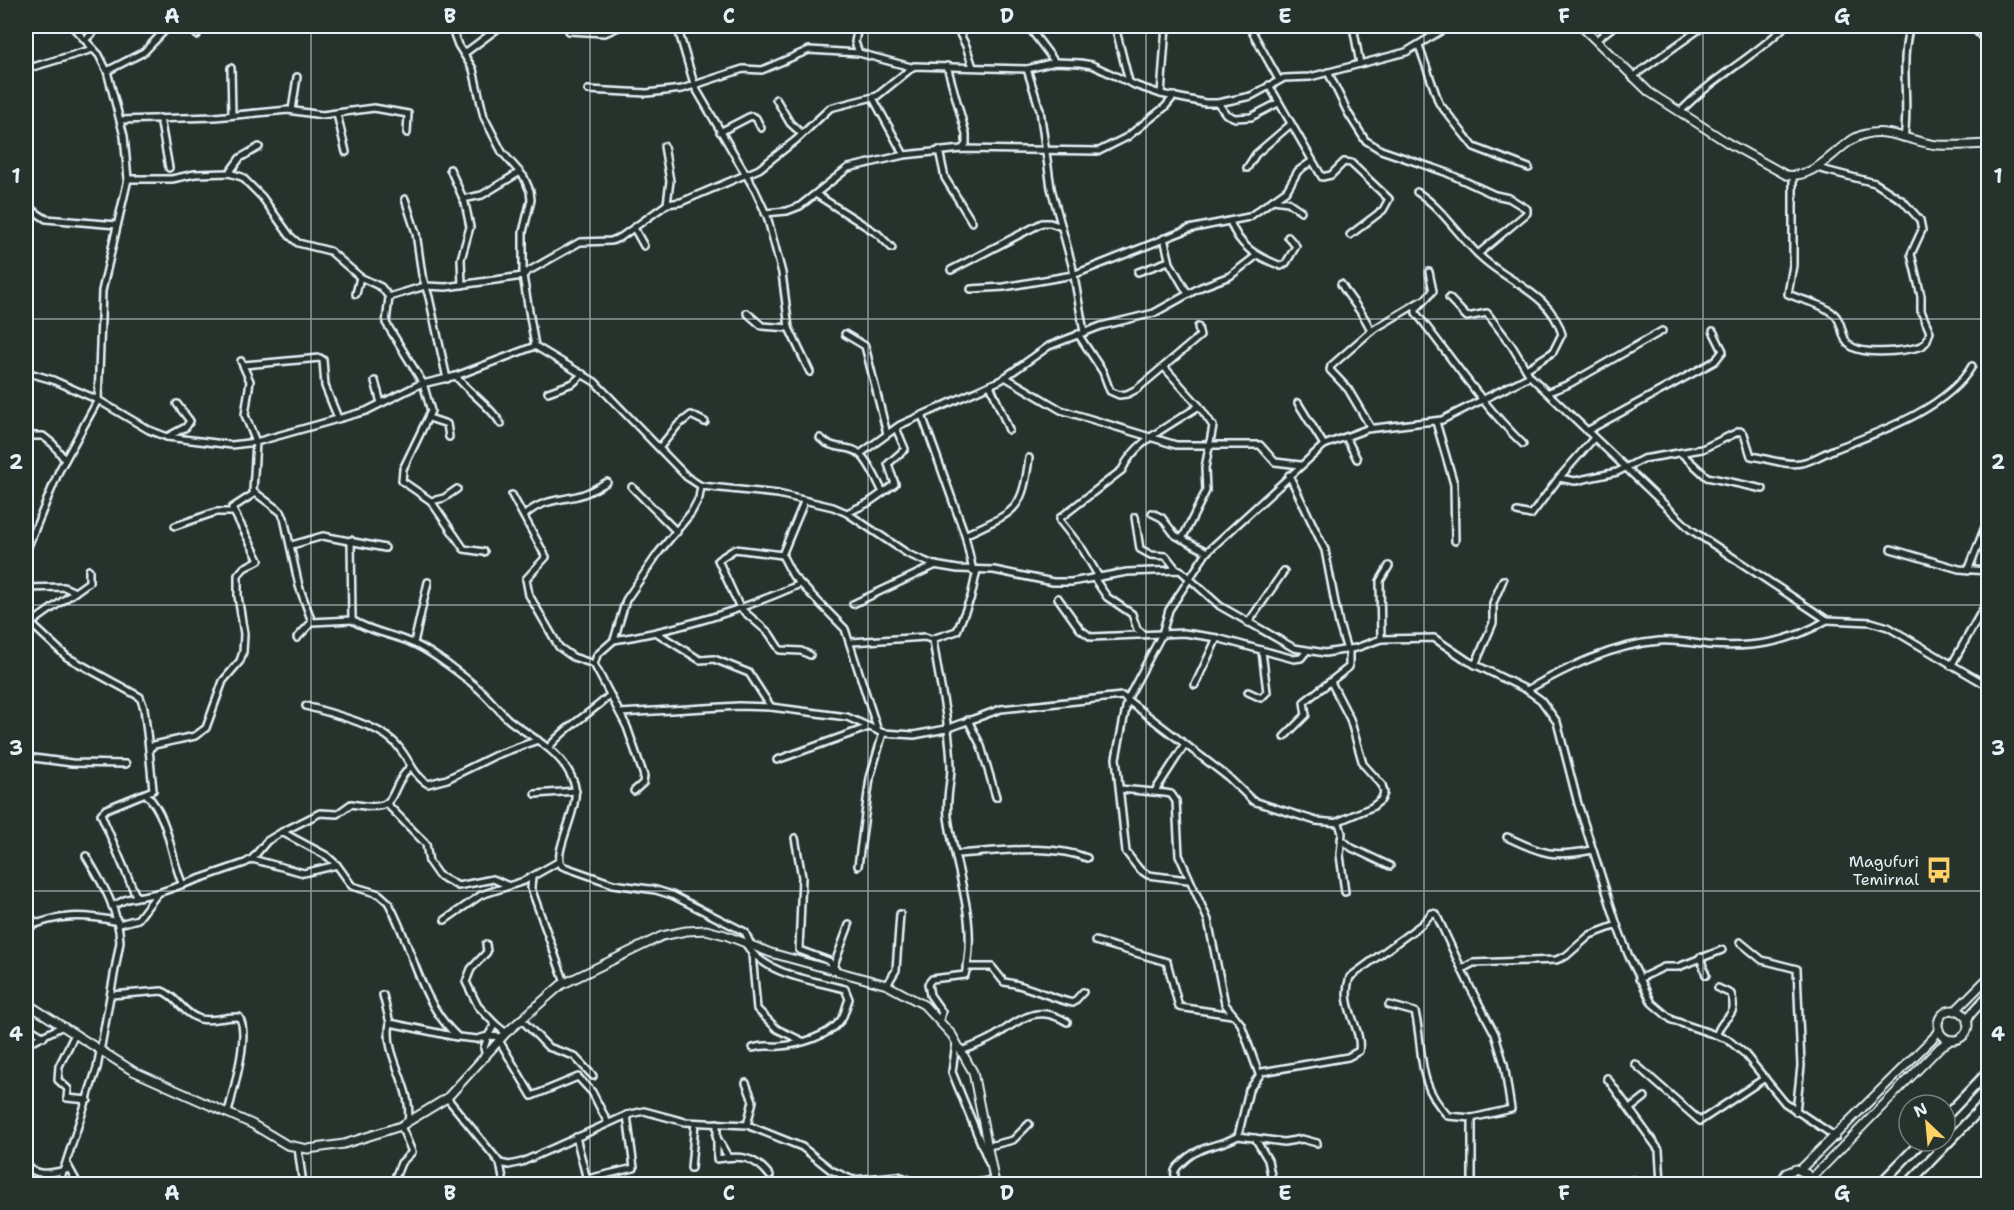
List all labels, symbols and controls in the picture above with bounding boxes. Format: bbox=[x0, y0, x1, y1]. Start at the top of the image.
text: A bbox=[164, 3, 180, 29]
text: B bbox=[444, 3, 456, 29]
text: C bbox=[723, 3, 735, 29]
text: D bbox=[1000, 3, 1014, 29]
text: E bbox=[1278, 3, 1292, 29]
text: F bbox=[1558, 3, 1570, 29]
text: G bbox=[1834, 3, 1850, 29]
text: 1 bbox=[11, 163, 21, 189]
text: 1 bbox=[1993, 163, 2003, 189]
text: 2 bbox=[9, 449, 23, 475]
text: 2 bbox=[1991, 449, 2005, 475]
text: 3 bbox=[9, 735, 23, 761]
text: 3 bbox=[1991, 735, 2005, 761]
place label: Magufuri Temirnal bbox=[1849, 851, 1919, 890]
bus stop icon: Magufuri Temirnal bbox=[1924, 855, 1954, 885]
text: 4 bbox=[9, 1021, 23, 1047]
text: 4 bbox=[1991, 1021, 2005, 1047]
north arrow bbox=[1897, 1093, 1957, 1153]
text: N bbox=[1910, 1098, 1931, 1122]
text: A bbox=[164, 1180, 180, 1206]
text: B bbox=[444, 1180, 456, 1206]
text: C bbox=[723, 1180, 735, 1206]
text: D bbox=[1000, 1180, 1014, 1206]
text: E bbox=[1278, 1180, 1292, 1206]
text: F bbox=[1558, 1180, 1570, 1206]
text: G bbox=[1834, 1180, 1850, 1206]

